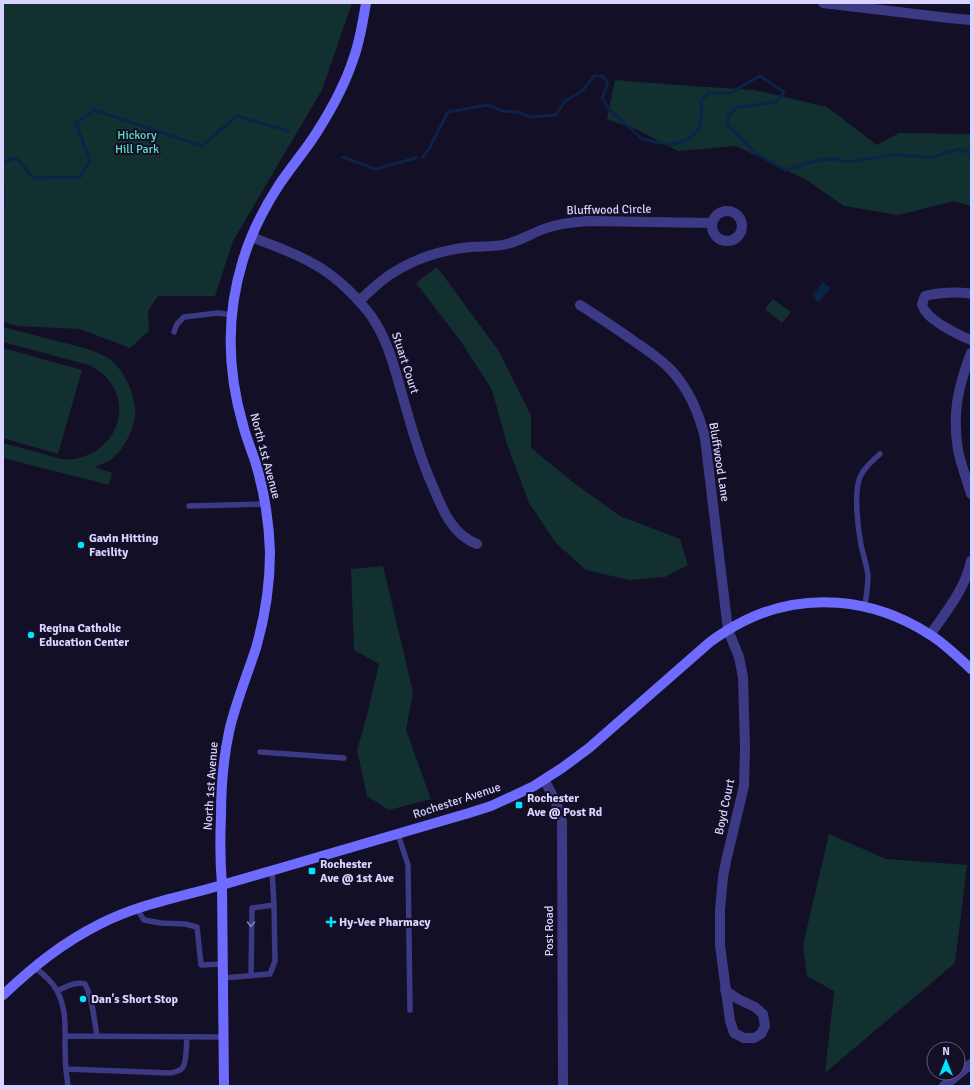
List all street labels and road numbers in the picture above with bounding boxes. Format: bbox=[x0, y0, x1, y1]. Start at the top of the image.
street label: Bluffwood Circle bbox=[566, 202, 652, 218]
street label: Stuart Court bbox=[388, 330, 422, 396]
street label: North 1st Avenue bbox=[246, 411, 284, 501]
street label: Bluffwood Lane bbox=[705, 421, 733, 503]
street label: North 1st Avenue bbox=[200, 741, 222, 831]
street label: Boyd Court bbox=[712, 778, 738, 836]
street label: Rochester Avenue bbox=[411, 780, 503, 822]
street label: Post Road bbox=[542, 906, 557, 956]

